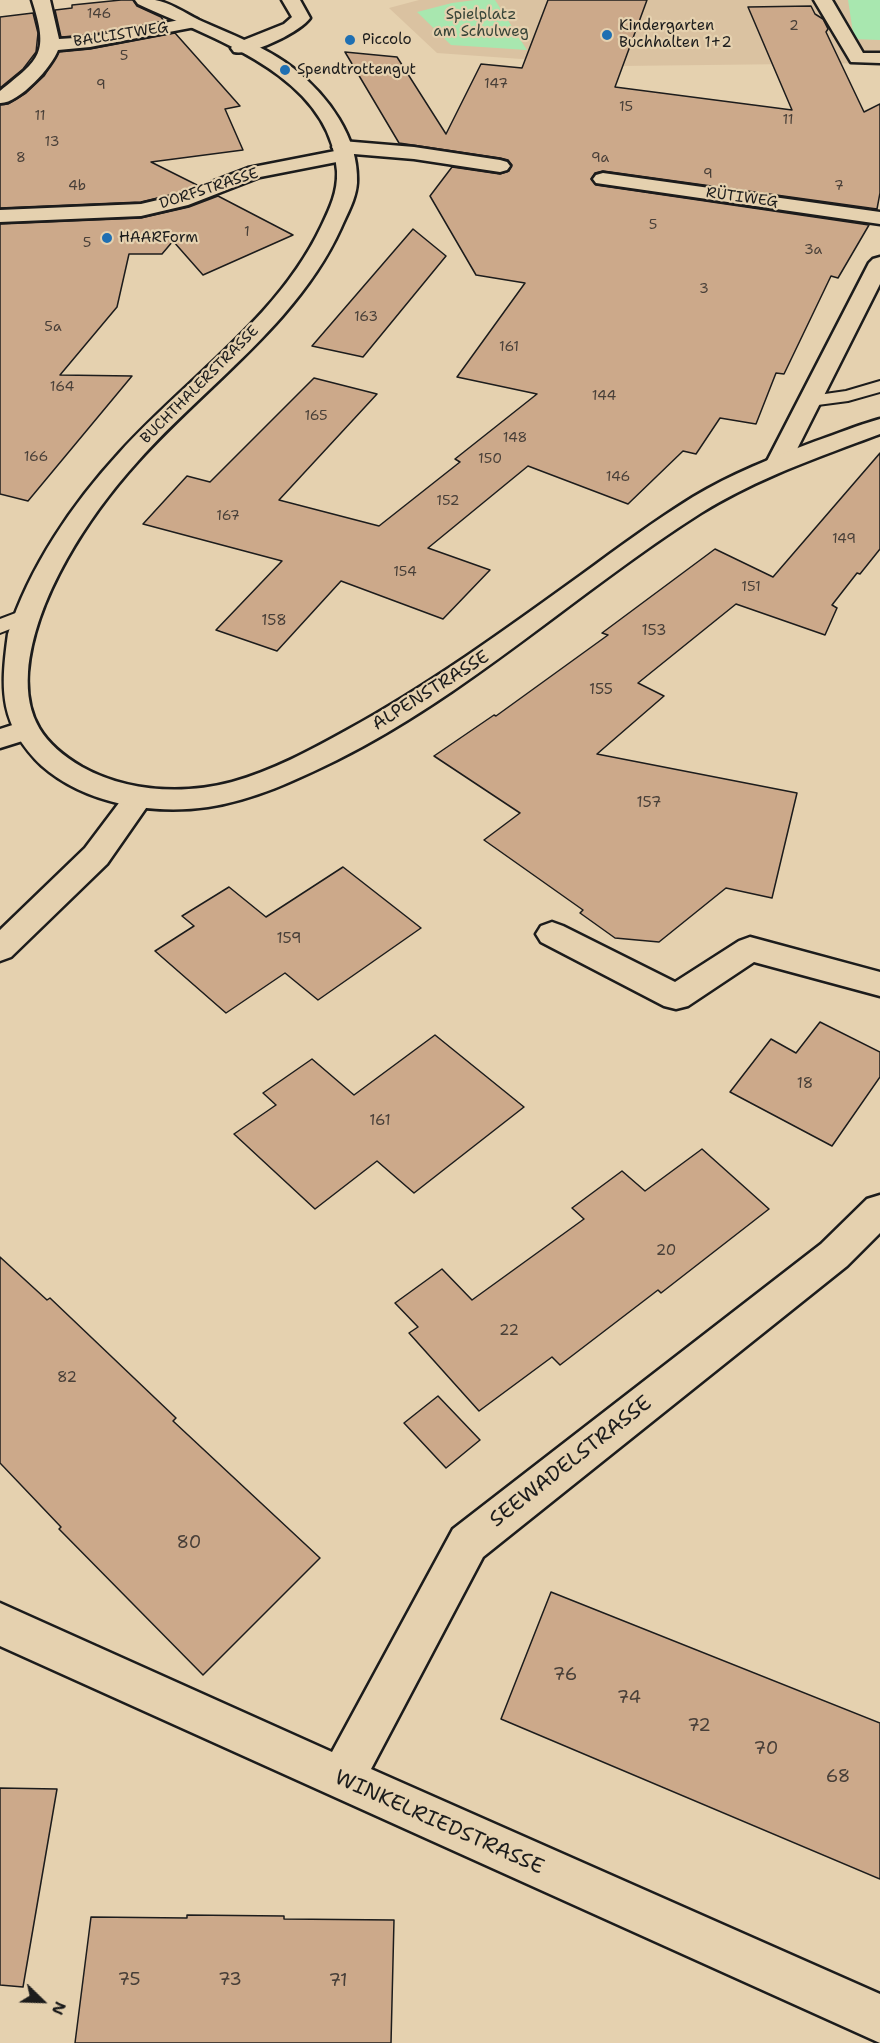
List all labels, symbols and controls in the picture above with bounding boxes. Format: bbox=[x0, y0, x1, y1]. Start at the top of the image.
house number: 146 bbox=[87, 6, 111, 22]
park label: Spielplatz am Schulweg bbox=[433, 6, 529, 41]
place label: Kindergarten Buchhalten 1+2 bbox=[619, 17, 732, 52]
house number: 2 bbox=[789, 18, 799, 34]
street label: BALLISTWEG bbox=[72, 19, 170, 51]
marker: Kindergarten Buchhalten 1+2 bbox=[600, 28, 614, 42]
place label: Piccolo bbox=[362, 31, 412, 49]
marker: Piccolo bbox=[343, 33, 357, 47]
house number: 5 bbox=[120, 48, 128, 64]
place label: Spendtrottengut bbox=[297, 61, 416, 79]
marker: Spendtrottengut bbox=[278, 63, 292, 77]
house number: 147 bbox=[484, 76, 508, 92]
house number: 9 bbox=[96, 77, 106, 93]
house number: 15 bbox=[619, 99, 633, 115]
house number: 11 bbox=[34, 108, 46, 124]
house number: 11 bbox=[782, 112, 794, 128]
house number: 13 bbox=[45, 134, 59, 150]
house number: 8 bbox=[16, 150, 26, 166]
house number: 9a bbox=[591, 150, 609, 166]
street label: DORFSTRASSE bbox=[157, 165, 261, 213]
house number: 9 bbox=[703, 166, 713, 182]
house number: 4b bbox=[68, 178, 86, 194]
house number: 7 bbox=[834, 178, 844, 194]
street label: RÜTIWEG bbox=[705, 184, 779, 212]
house number: 5 bbox=[649, 217, 657, 233]
house number: 1 bbox=[244, 224, 250, 240]
place label: HAARForm bbox=[119, 229, 198, 247]
marker: HAARForm bbox=[100, 231, 114, 245]
house number: 5 bbox=[83, 235, 91, 251]
house number: 3a bbox=[804, 242, 822, 258]
house number: 3 bbox=[699, 281, 709, 297]
house number: 163 bbox=[354, 309, 378, 325]
house number: 5a bbox=[44, 319, 62, 335]
street label: BUCHTHALERSTRASSE bbox=[137, 322, 263, 448]
house number: 161 bbox=[499, 339, 519, 355]
house number: 164 bbox=[50, 379, 74, 395]
house number: 144 bbox=[592, 388, 616, 404]
house number: 165 bbox=[304, 408, 328, 424]
house number: 148 bbox=[503, 430, 527, 446]
house number: 166 bbox=[24, 449, 48, 465]
house number: 150 bbox=[478, 451, 502, 467]
house number: 146 bbox=[606, 469, 630, 485]
house number: 152 bbox=[436, 493, 460, 509]
house number: 167 bbox=[216, 508, 240, 524]
house number: 149 bbox=[832, 531, 856, 547]
house number: 154 bbox=[393, 564, 417, 580]
house number: 151 bbox=[741, 579, 761, 595]
house number: 158 bbox=[261, 612, 287, 630]
house number: 153 bbox=[641, 622, 667, 640]
street label: ALPENSTRASSE bbox=[369, 646, 493, 736]
house number: 155 bbox=[589, 681, 613, 699]
house number: 157 bbox=[637, 794, 661, 812]
house number: 159 bbox=[277, 930, 301, 948]
house number: 18 bbox=[797, 1075, 813, 1093]
house number: 161 bbox=[369, 1112, 391, 1130]
house number: 20 bbox=[656, 1242, 676, 1260]
house number: 22 bbox=[499, 1322, 519, 1340]
house number: 82 bbox=[57, 1369, 77, 1387]
street label: SEEWADELSTRASSE bbox=[485, 1391, 657, 1533]
house number: 80 bbox=[177, 1532, 201, 1554]
house number: 76 bbox=[553, 1664, 577, 1686]
house number: 74 bbox=[617, 1687, 641, 1709]
house number: 72 bbox=[687, 1715, 711, 1737]
house number: 70 bbox=[754, 1738, 778, 1760]
street label: WINKELRIEDSTRASSE bbox=[330, 1765, 548, 1881]
house number: 68 bbox=[826, 1766, 850, 1788]
house number: 75 bbox=[118, 1969, 140, 1991]
house number: 73 bbox=[218, 1969, 242, 1991]
house number: 71 bbox=[328, 1970, 348, 1992]
north arrow bbox=[12, 1971, 72, 2031]
text: N bbox=[47, 1998, 71, 2018]

